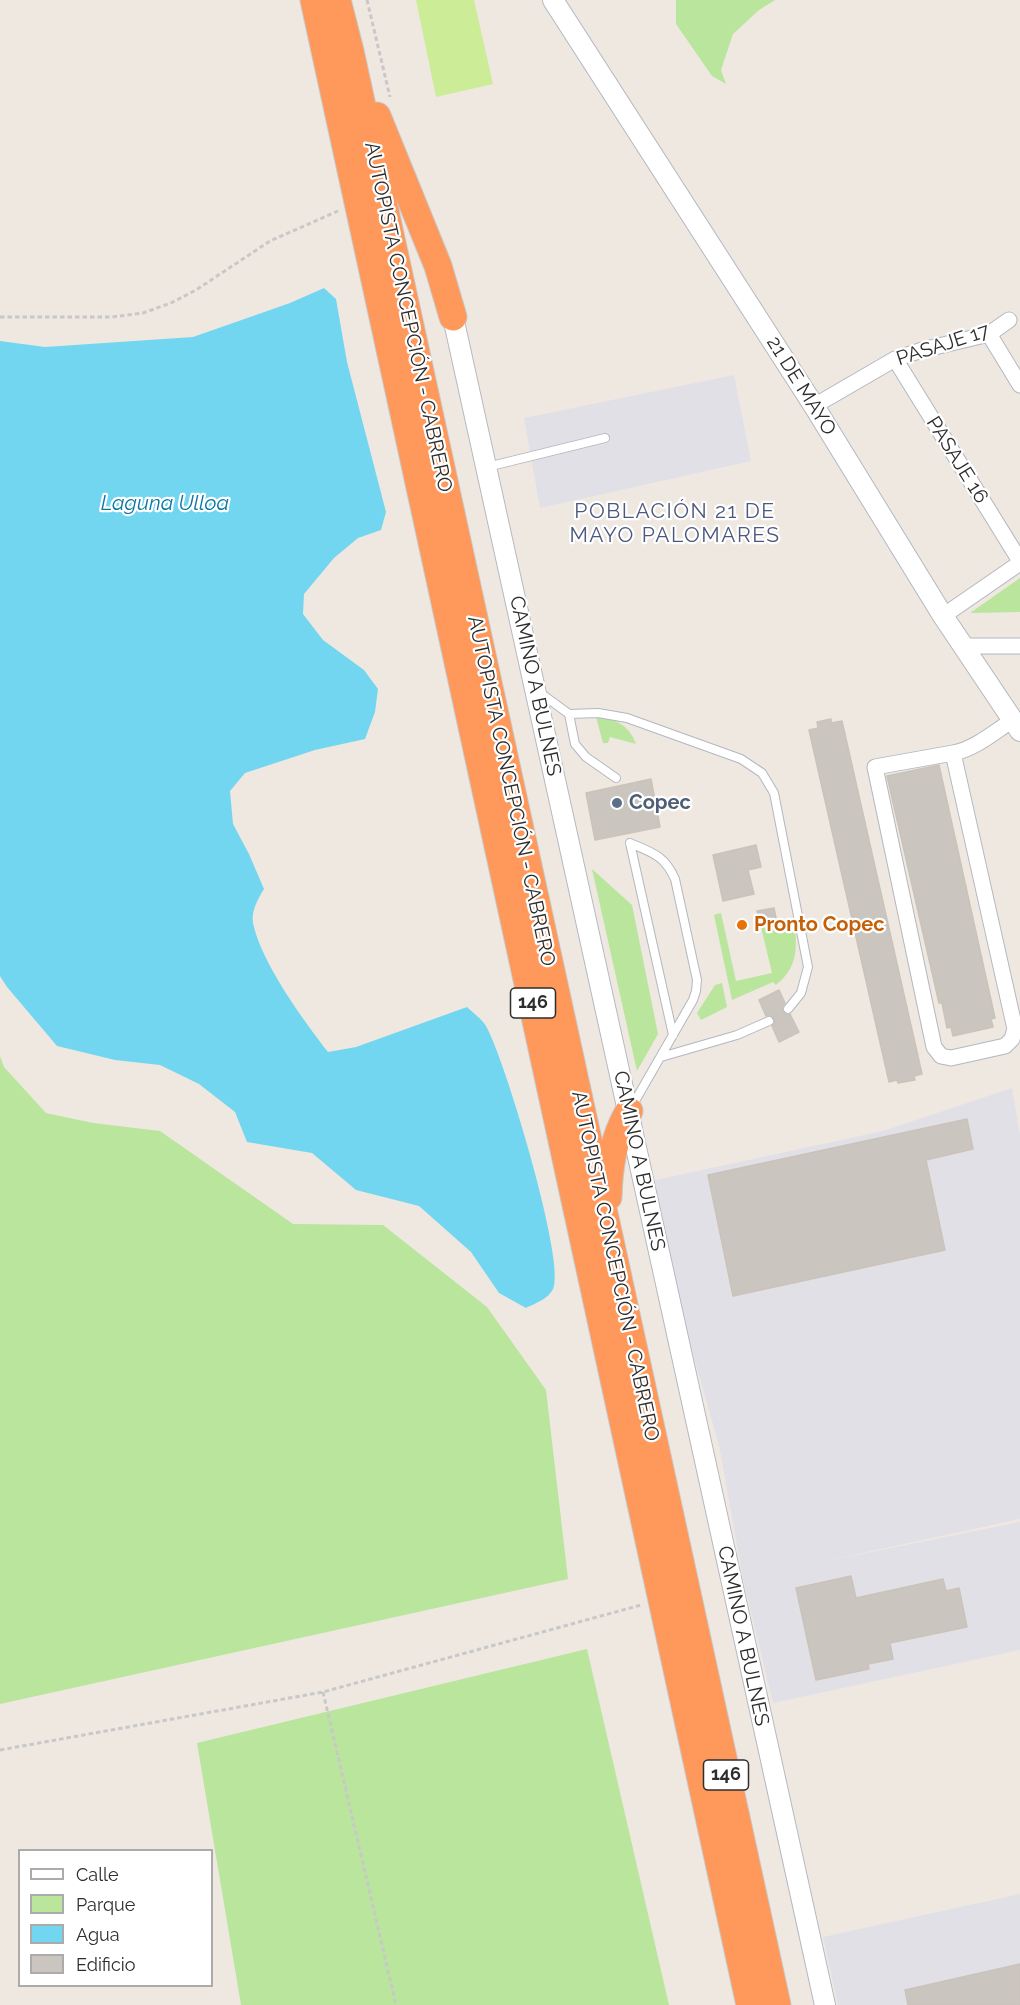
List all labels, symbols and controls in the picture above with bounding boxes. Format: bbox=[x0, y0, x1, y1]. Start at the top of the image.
street label: AUTOPISTA CONCEPCIÓN - CABRERO bbox=[359, 140, 457, 494]
street label: PASAJE 17 bbox=[894, 319, 992, 371]
street label: 21 DE MAYO bbox=[761, 332, 841, 440]
street label: PASAJE 16 bbox=[921, 412, 993, 508]
water label: Laguna Ulloa bbox=[101, 491, 229, 517]
district label: POBLACIÓN 21 DE MAYO PALOMARES bbox=[569, 499, 781, 549]
street label: CAMINO A BULNES bbox=[504, 594, 566, 778]
street label: AUTOPISTA CONCEPCIÓN - CABRERO bbox=[462, 614, 560, 968]
place label: Copec bbox=[629, 791, 691, 815]
marker: Copec bbox=[610, 796, 624, 810]
place label: Pronto Copec bbox=[754, 913, 884, 937]
marker: Pronto Copec bbox=[735, 918, 749, 932]
road number: 146 bbox=[510, 988, 556, 1018]
street label: CAMINO A BULNES bbox=[608, 1069, 670, 1253]
street label: AUTOPISTA CONCEPCIÓN - CABRERO bbox=[566, 1089, 664, 1443]
street label: CAMINO A BULNES bbox=[712, 1544, 774, 1728]
road number: 146 bbox=[704, 1760, 748, 1790]
legend bbox=[18, 1849, 213, 1987]
text: Calle bbox=[76, 1864, 119, 1885]
text: Parque bbox=[76, 1894, 135, 1915]
text: Agua bbox=[76, 1924, 120, 1945]
text: Edificio bbox=[76, 1954, 135, 1975]

